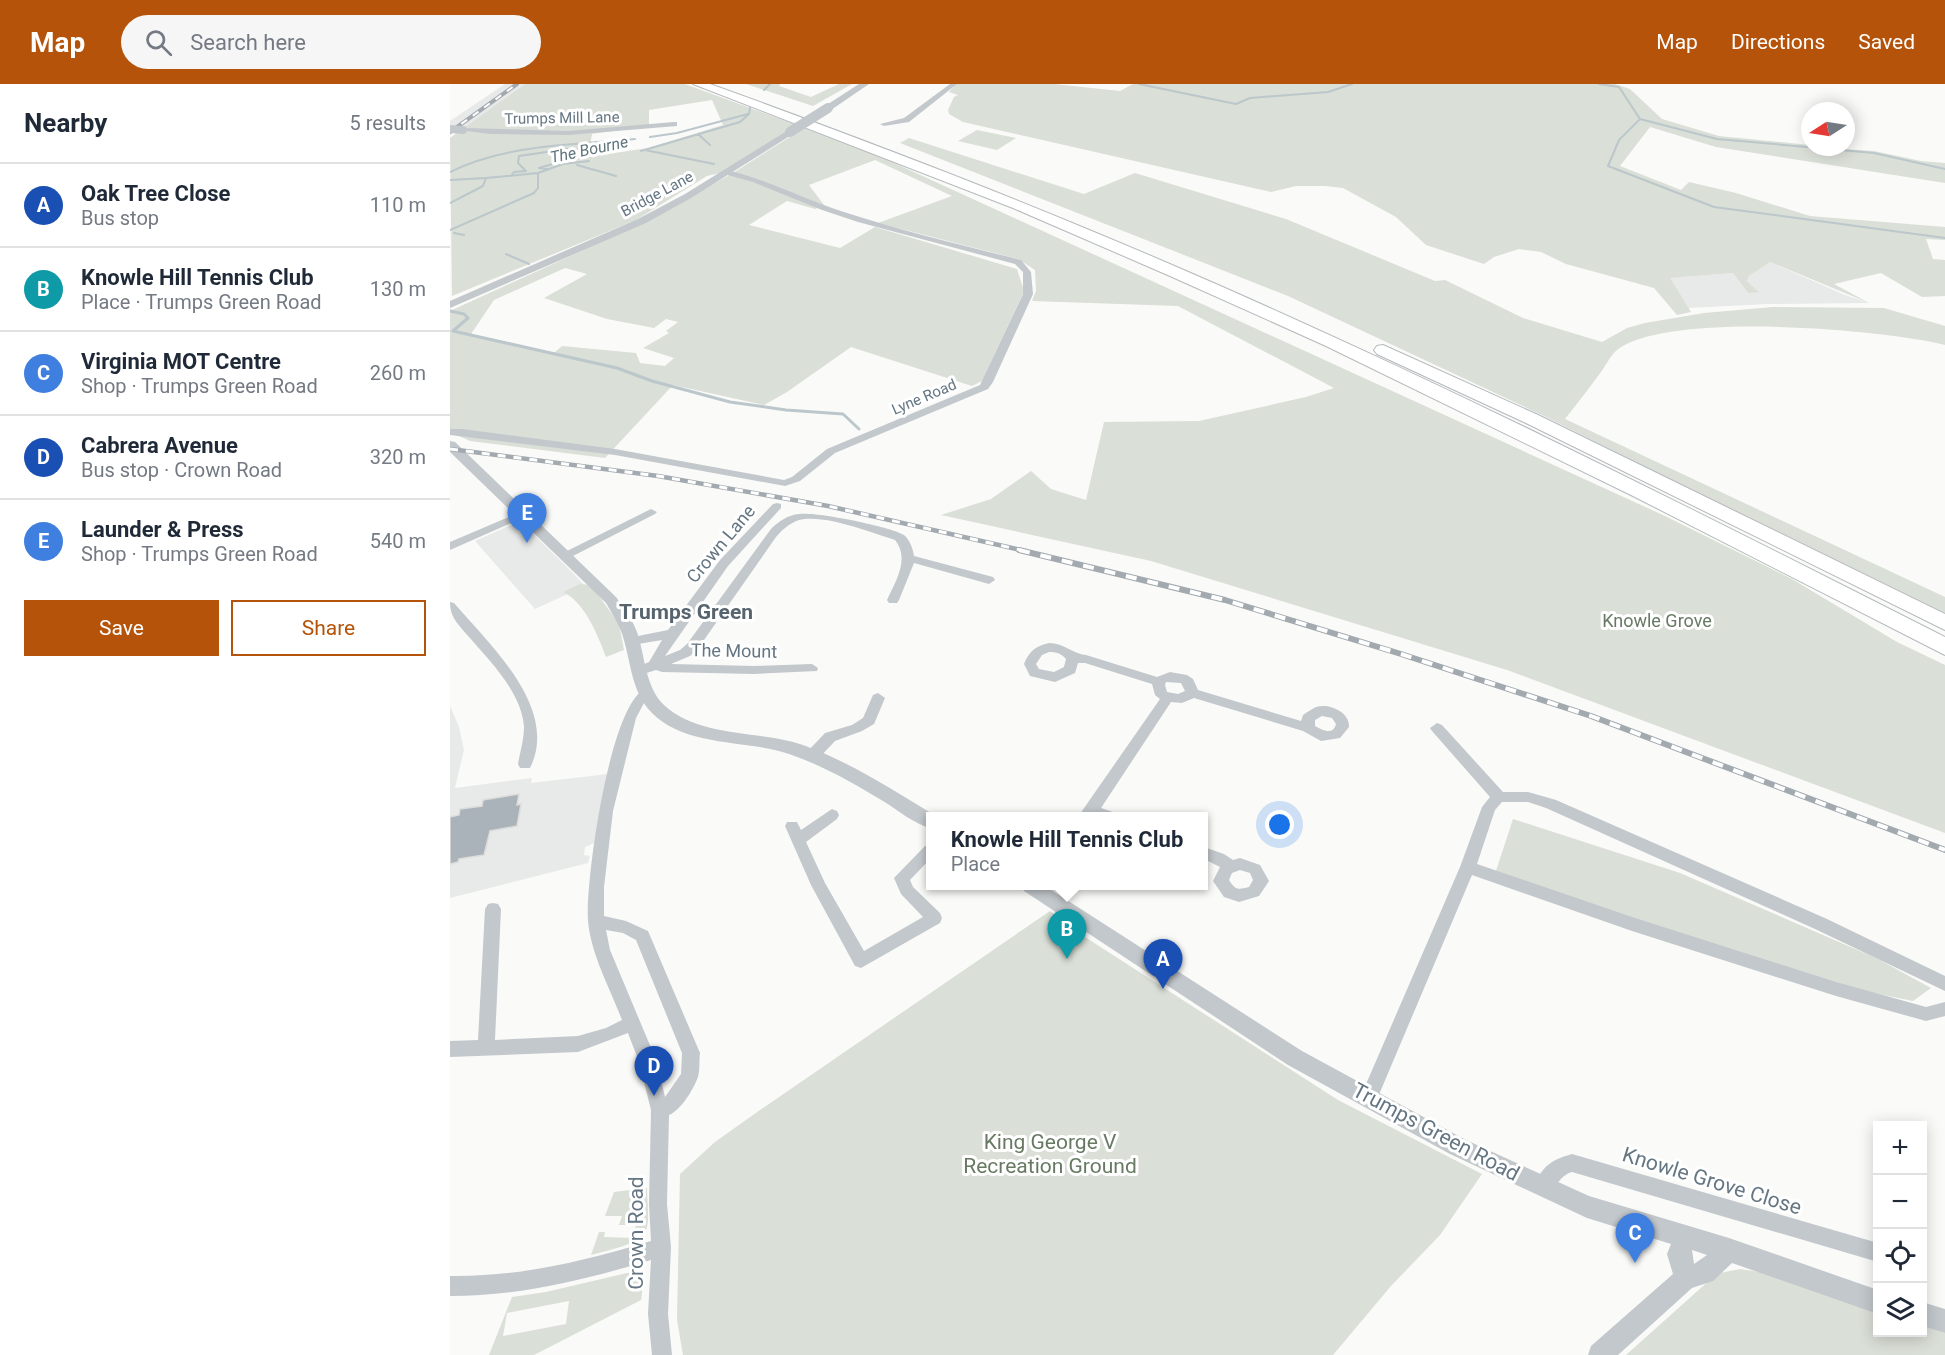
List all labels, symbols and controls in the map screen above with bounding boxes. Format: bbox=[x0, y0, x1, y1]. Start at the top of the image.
search box bbox=[121, 15, 541, 69]
text: Map bbox=[30, 26, 85, 59]
icon: search bbox=[142, 26, 175, 59]
text: Search here bbox=[190, 30, 306, 55]
text: Map bbox=[1656, 30, 1698, 54]
text: Directions bbox=[1731, 30, 1825, 54]
text: Saved bbox=[1858, 30, 1915, 54]
north arrow bbox=[1801, 102, 1855, 156]
text: Nearby bbox=[24, 108, 107, 138]
street label: Trumps Mill Lane bbox=[504, 108, 620, 128]
text: 5 results bbox=[350, 111, 426, 135]
water label: The Bourne bbox=[548, 132, 630, 167]
street label: Bridge Lane bbox=[618, 167, 696, 221]
text: Oak Tree Close bbox=[81, 181, 230, 206]
text: A bbox=[37, 193, 50, 217]
text: 110 m bbox=[370, 193, 426, 217]
text: Bus stop bbox=[81, 206, 159, 230]
text: Knowle Hill Tennis Club bbox=[81, 265, 314, 290]
text: B bbox=[37, 277, 50, 301]
text: 130 m bbox=[370, 277, 426, 301]
text: Place · Trumps Green Road bbox=[81, 290, 322, 314]
text: Virginia MOT Centre bbox=[81, 349, 281, 374]
text: C bbox=[37, 361, 50, 385]
text: 260 m bbox=[370, 361, 426, 385]
text: Shop · Trumps Green Road bbox=[81, 374, 318, 398]
street label: Lyne Road bbox=[889, 375, 959, 419]
text: Cabrera Avenue bbox=[81, 433, 238, 458]
text: D bbox=[37, 445, 50, 469]
text: 320 m bbox=[370, 445, 426, 469]
text: Bus stop · Crown Road bbox=[81, 458, 282, 482]
pin: E bbox=[508, 494, 547, 543]
street label: Crown Lane bbox=[682, 501, 759, 587]
text: Launder & Press bbox=[81, 517, 244, 542]
text: E bbox=[38, 529, 49, 553]
text: 540 m bbox=[370, 529, 426, 553]
text: Shop · Trumps Green Road bbox=[81, 542, 318, 566]
button: Save bbox=[24, 600, 219, 656]
button: Share bbox=[231, 600, 426, 656]
district label: Trumps Green bbox=[619, 600, 753, 624]
park label: Knowle Grove bbox=[1602, 610, 1712, 631]
street label: The Mount bbox=[691, 639, 777, 662]
your location bbox=[1265, 810, 1294, 839]
popup bbox=[926, 812, 1208, 890]
text: Knowle Hill Tennis Club bbox=[951, 827, 1183, 852]
text: Place bbox=[951, 852, 1000, 876]
pin: B bbox=[1048, 910, 1086, 959]
pin: A bbox=[1144, 940, 1182, 989]
pin: D bbox=[634, 1046, 674, 1096]
street label: Trumps Green Road bbox=[1349, 1078, 1523, 1186]
map controls bbox=[1873, 1121, 1927, 1337]
button: + bbox=[1873, 1121, 1927, 1175]
park label: King George V Recreation Ground bbox=[963, 1130, 1137, 1178]
street label: Knowle Grove Close bbox=[1620, 1142, 1804, 1220]
button: − bbox=[1873, 1175, 1927, 1229]
street label: Crown Road bbox=[624, 1176, 648, 1290]
pin: C bbox=[1616, 1214, 1654, 1263]
button: locate bbox=[1873, 1229, 1927, 1283]
button: layers bbox=[1873, 1283, 1927, 1337]

